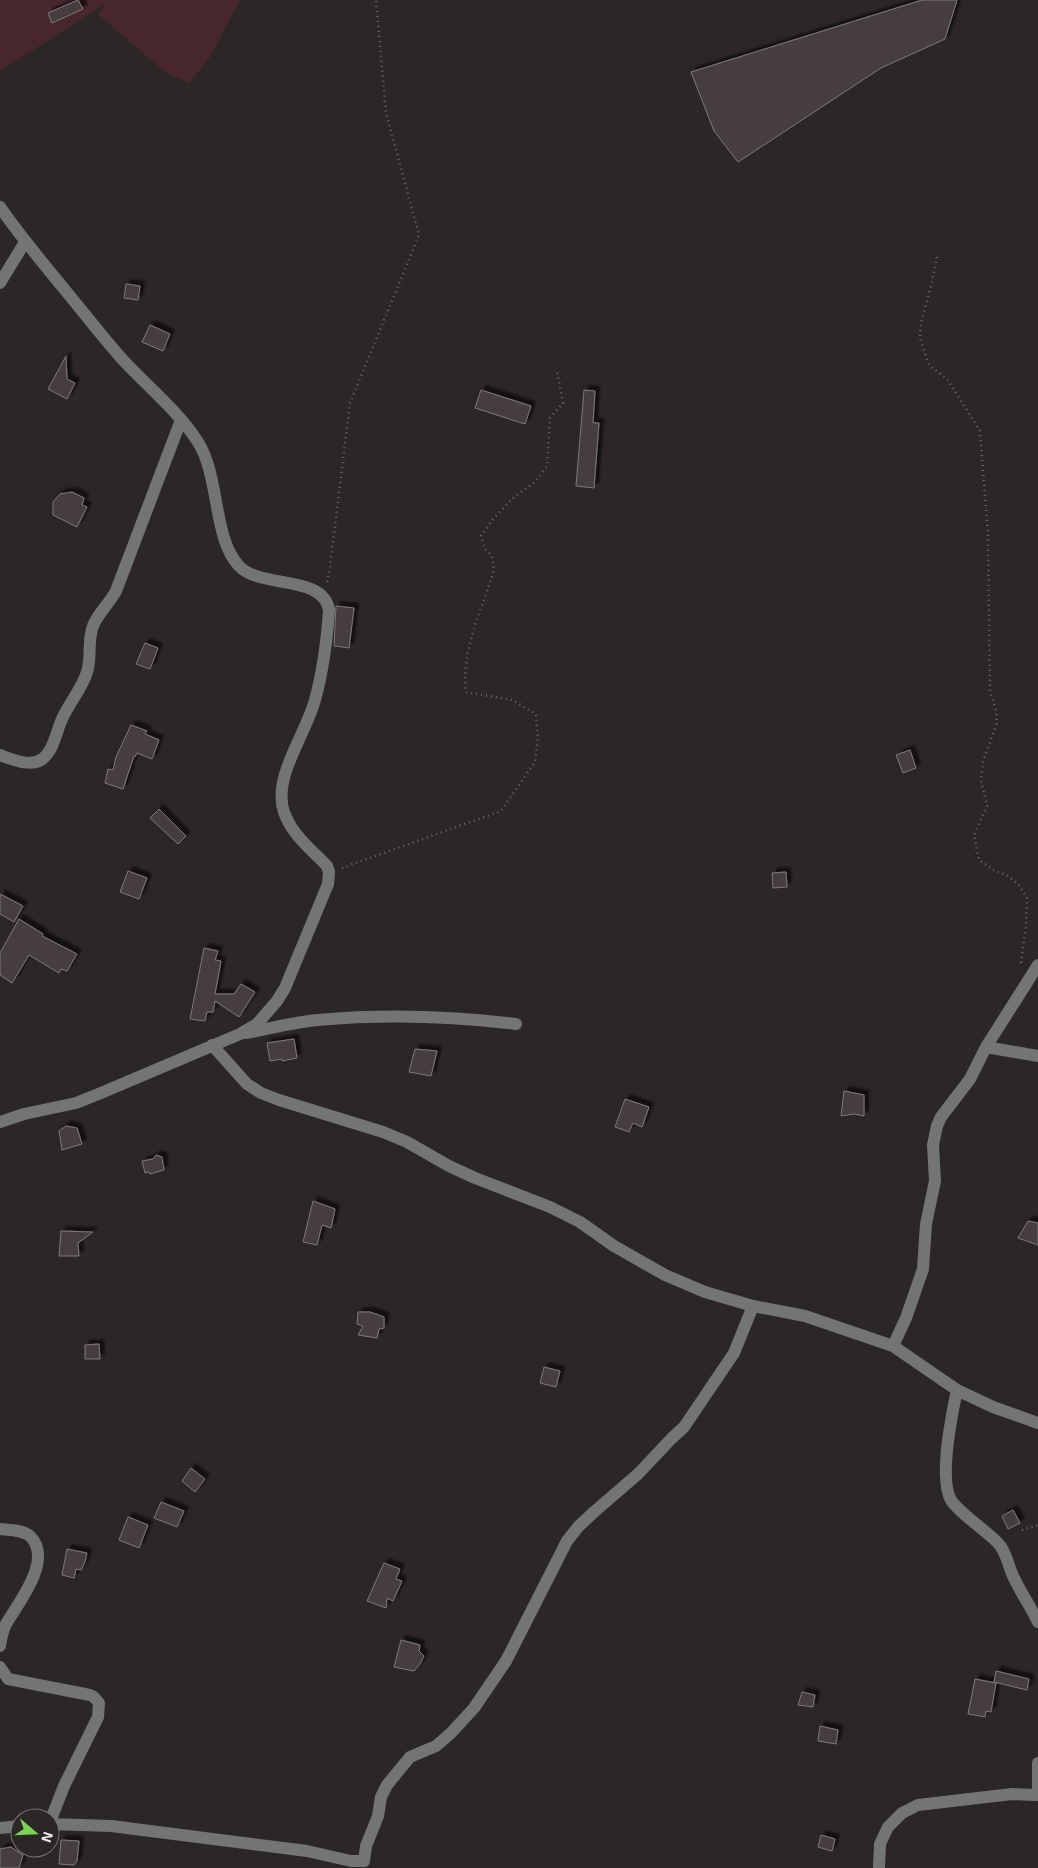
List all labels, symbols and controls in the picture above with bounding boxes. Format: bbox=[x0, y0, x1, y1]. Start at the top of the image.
north arrow bbox=[10, 1808, 60, 1858]
text: N bbox=[38, 1830, 57, 1845]

